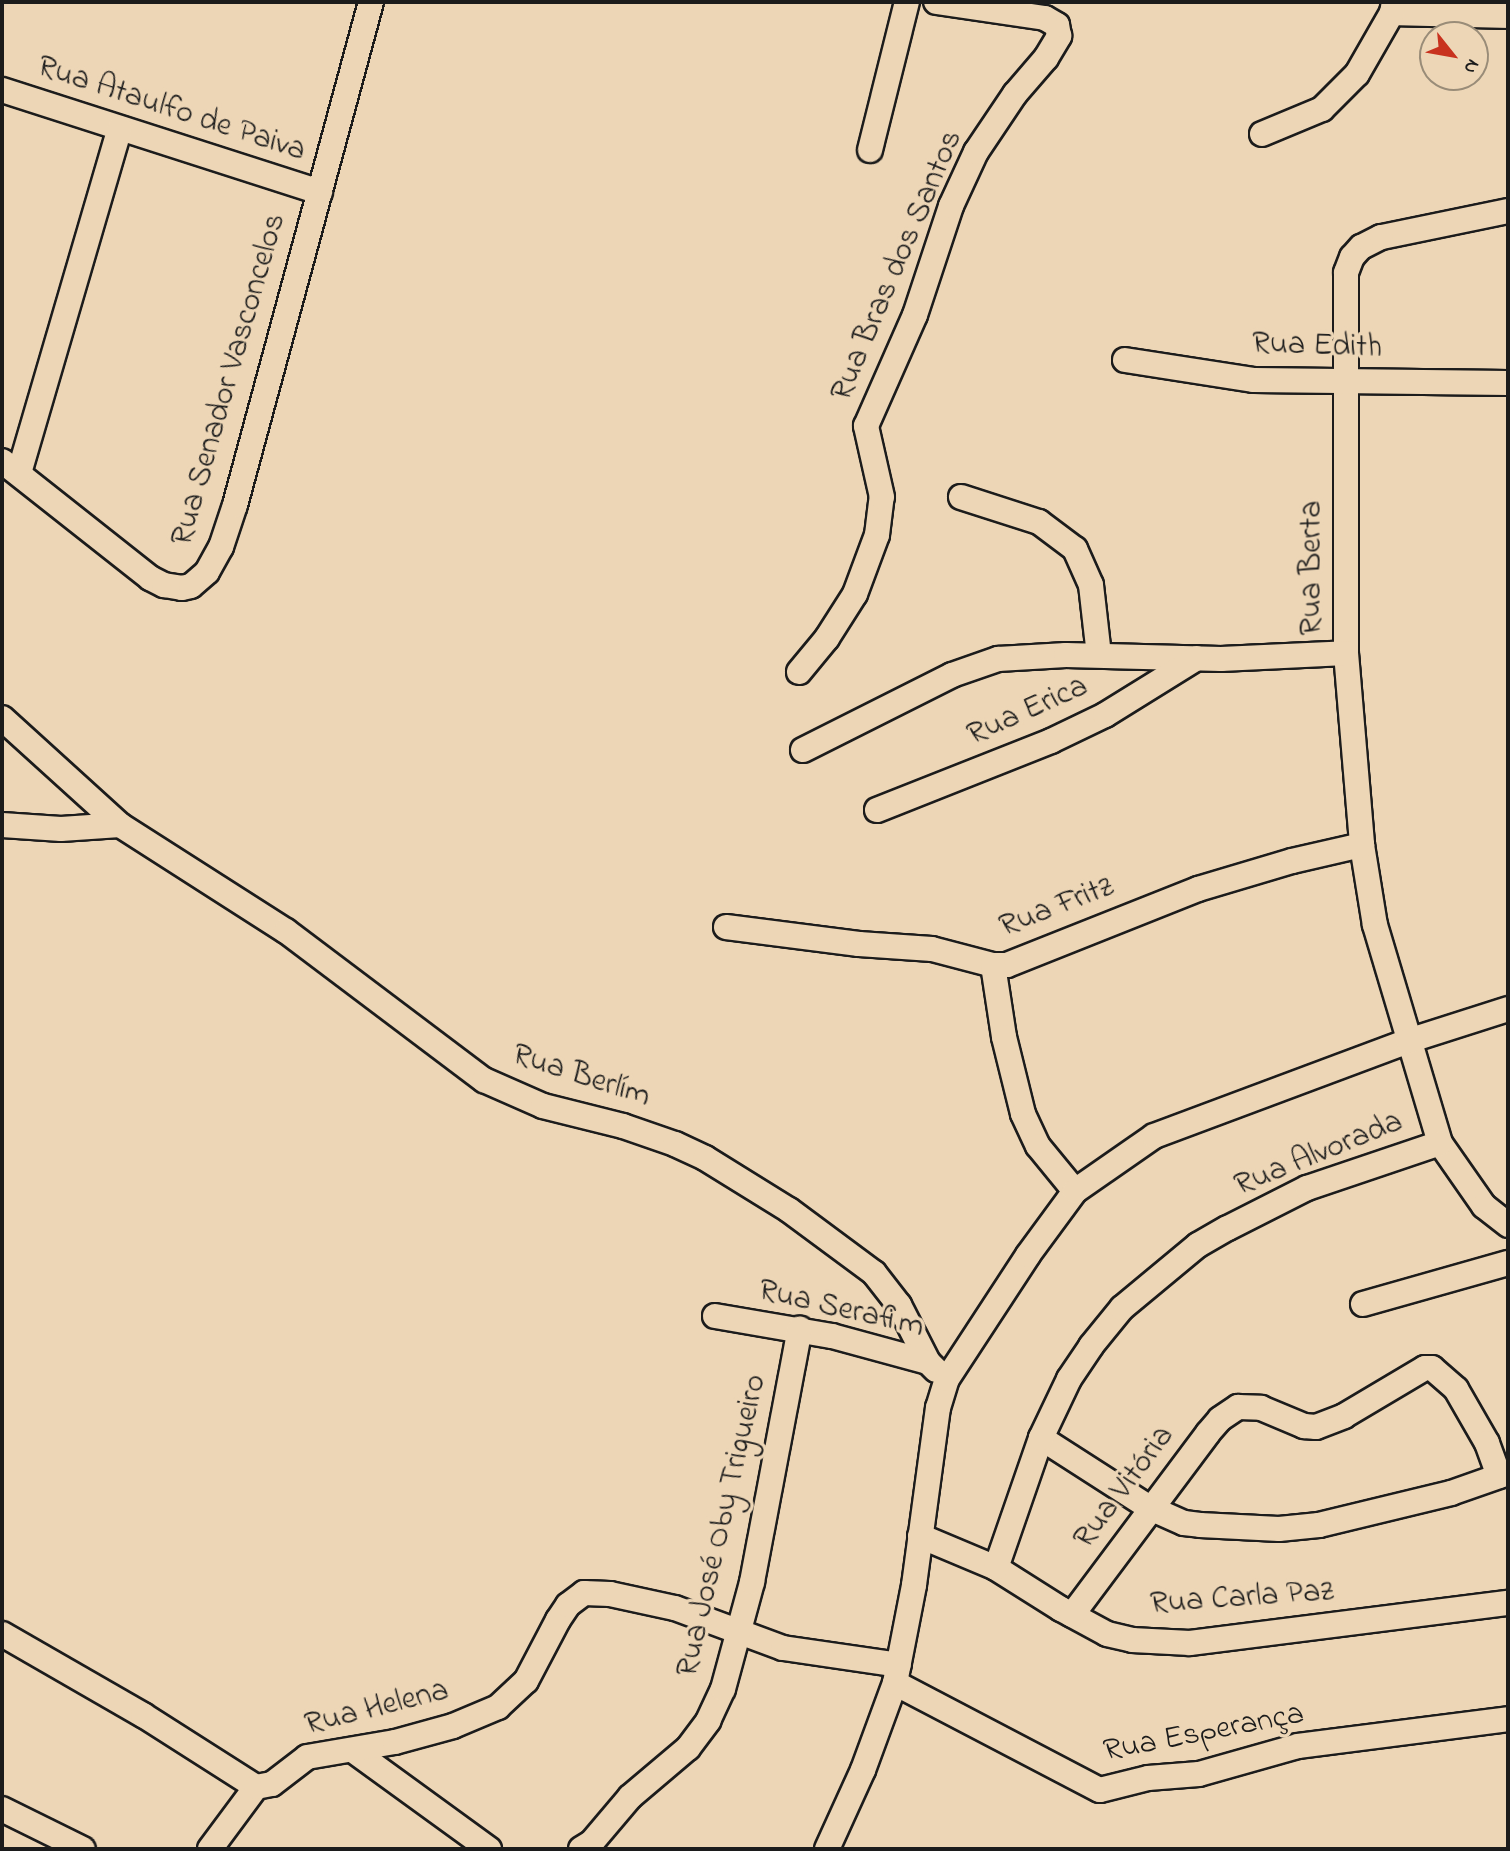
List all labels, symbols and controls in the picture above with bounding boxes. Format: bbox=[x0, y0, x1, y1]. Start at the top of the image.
north arrow bbox=[1419, 21, 1489, 91]
street label: Rua Ataulfo de Paiva bbox=[32, 49, 310, 171]
text: N bbox=[1456, 54, 1486, 78]
street label: Rua Bras dos Santos bbox=[824, 125, 972, 407]
street label: Rua Senador Vasconcelos bbox=[164, 209, 296, 551]
street label: Rua Edith bbox=[1251, 326, 1383, 368]
street label: Rua Berta bbox=[1294, 500, 1332, 636]
street label: Rua Erica bbox=[962, 668, 1094, 756]
street label: Rua Fritz bbox=[994, 869, 1120, 947]
street label: Rua Berlím bbox=[507, 1037, 655, 1117]
street label: Rua Alvorada bbox=[1229, 1104, 1409, 1206]
street label: Rua Serafim bbox=[754, 1272, 928, 1348]
street label: Rua José Oby Trigueiro bbox=[670, 1371, 776, 1681]
street label: Rua Vitória bbox=[1066, 1419, 1184, 1557]
street label: Rua Carla Paz bbox=[1149, 1573, 1335, 1625]
street label: Rua Helena bbox=[301, 1673, 453, 1745]
street label: Rua Esperança bbox=[1101, 1696, 1307, 1772]

